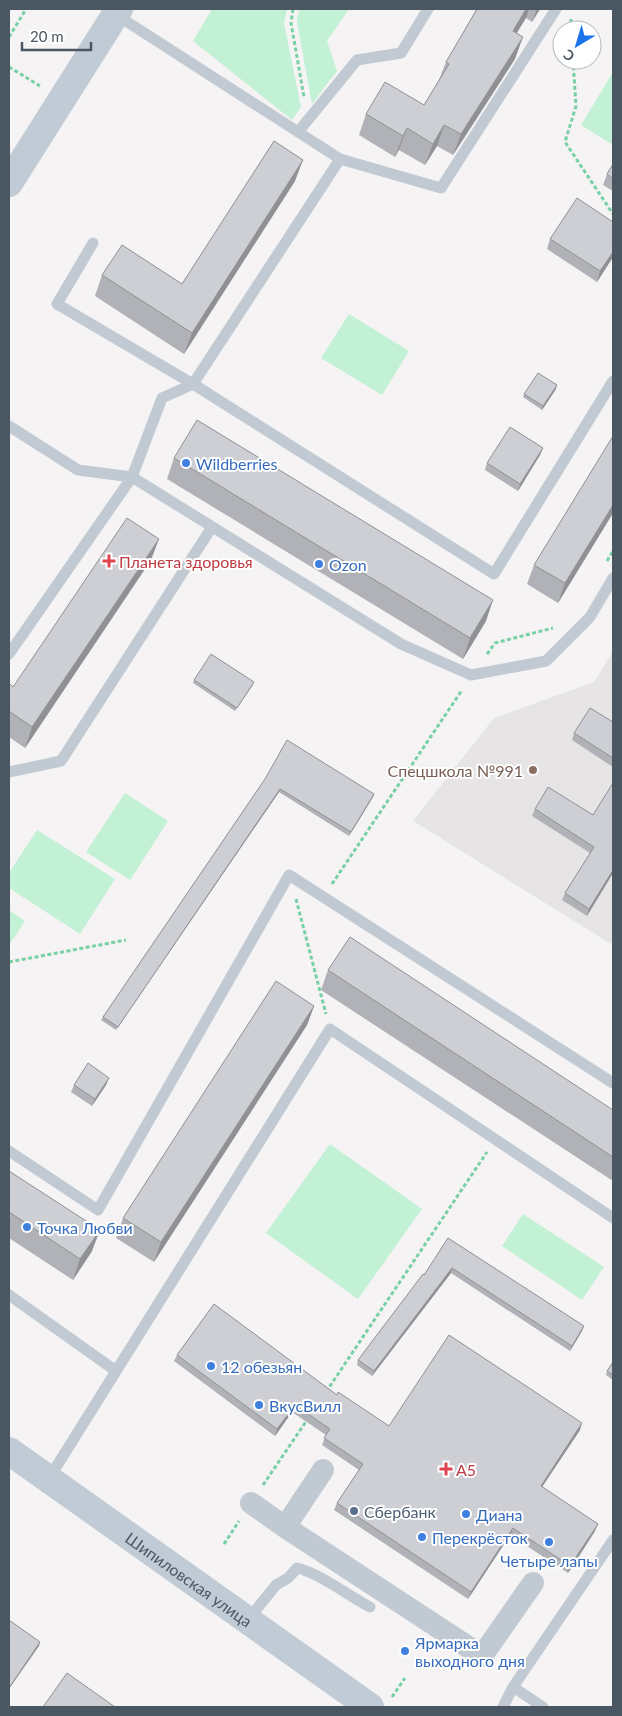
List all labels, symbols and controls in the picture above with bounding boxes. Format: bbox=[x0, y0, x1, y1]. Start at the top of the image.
scale bar bbox=[22, 20, 91, 52]
north arrow bbox=[552, 20, 602, 70]
text: 20 m bbox=[30, 27, 64, 45]
text: С bbox=[559, 46, 578, 65]
place label: Wildberries bbox=[196, 454, 277, 473]
marker: Wildberries bbox=[180, 457, 192, 469]
place label: Планета здоровья bbox=[119, 552, 253, 571]
marker: Планета здоровья bbox=[103, 555, 115, 567]
place label: Ozon bbox=[329, 555, 367, 574]
marker: Ozon bbox=[313, 558, 325, 570]
place label: Спецшкола №991 bbox=[388, 761, 523, 780]
marker: Спецшкола №991 bbox=[527, 764, 539, 776]
place label: Точка Любви bbox=[37, 1218, 133, 1237]
marker: Точка Любви bbox=[21, 1221, 33, 1233]
place label: 12 обезьян bbox=[221, 1357, 302, 1376]
marker: 12 обезьян bbox=[205, 1360, 217, 1372]
place label: ВкусВилл bbox=[269, 1396, 341, 1415]
marker: ВкусВилл bbox=[253, 1399, 265, 1411]
place label: А5 bbox=[456, 1460, 476, 1479]
marker: А5 bbox=[440, 1463, 452, 1475]
place label: Сбербанк bbox=[364, 1502, 436, 1521]
marker: Сбербанк bbox=[348, 1505, 360, 1517]
place label: Диана bbox=[476, 1505, 523, 1524]
marker: Диана bbox=[460, 1508, 472, 1520]
street label: Шипиловская улица bbox=[122, 1528, 256, 1630]
place label: Перекрёсток bbox=[432, 1528, 529, 1547]
marker: Перекрёсток bbox=[416, 1531, 428, 1543]
marker: Четыре лапы bbox=[543, 1536, 555, 1548]
place label: Четыре лапы bbox=[500, 1551, 598, 1570]
place label: Ярмарка выходного дня bbox=[414, 1633, 525, 1670]
marker: Ярмарка выходного дня bbox=[399, 1645, 411, 1657]

